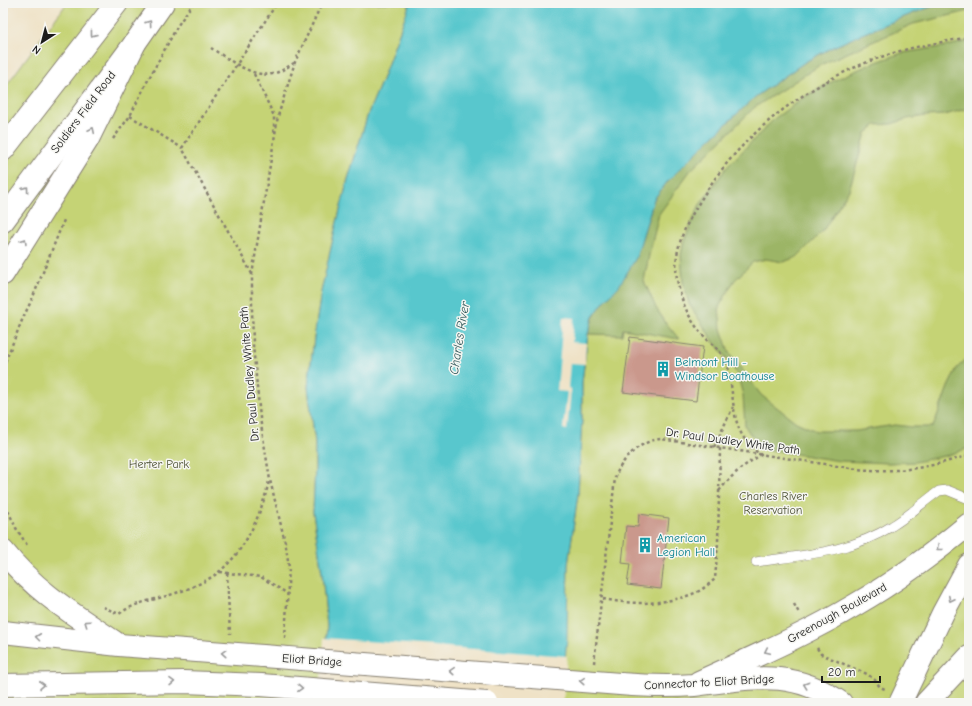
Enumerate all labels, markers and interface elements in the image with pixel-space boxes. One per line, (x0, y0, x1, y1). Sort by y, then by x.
one-way arrow (144, 20, 151, 27)
north arrow (22, 22, 62, 62)
one-way arrow (91, 29, 98, 36)
text: N (30, 42, 43, 57)
street label: Soldiers Field Road (48, 68, 118, 156)
one-way arrow (87, 127, 95, 134)
one-way arrow (21, 187, 28, 194)
one-way arrow (19, 238, 26, 245)
water label: Charles River (446, 300, 472, 376)
street label: Dr. Paul Dudley White Path (236, 306, 262, 442)
place label: Belmont Hill - Windsor Boathouse (675, 355, 775, 383)
building icon: Belmont Hill - Windsor Boathouse (654, 360, 672, 378)
street label: Dr. Paul Dudley White Path (665, 425, 801, 457)
park label: Herter Park (129, 457, 189, 471)
park label: Charles River Reservation (739, 489, 807, 517)
place label: American Legion Hall (657, 531, 715, 559)
building icon: American Legion Hall (636, 536, 654, 554)
one-way arrow (936, 544, 943, 551)
street label: Greenough Boulevard (785, 580, 889, 646)
one-way arrow (948, 595, 955, 603)
one-way arrow (84, 621, 91, 628)
one-way arrow (35, 632, 41, 641)
one-way arrow (764, 646, 772, 654)
one-way arrow (221, 649, 227, 658)
street label: Eliot Bridge (282, 651, 342, 669)
scale bar (822, 658, 880, 684)
text: 20 m (828, 665, 856, 679)
one-way arrow (449, 666, 455, 675)
street label: Connector to Eliot Bridge (644, 672, 774, 692)
one-way arrow (579, 677, 585, 686)
one-way arrow (169, 678, 175, 686)
one-way arrow (39, 680, 45, 689)
one-way arrow (803, 681, 810, 689)
one-way arrow (297, 684, 303, 693)

